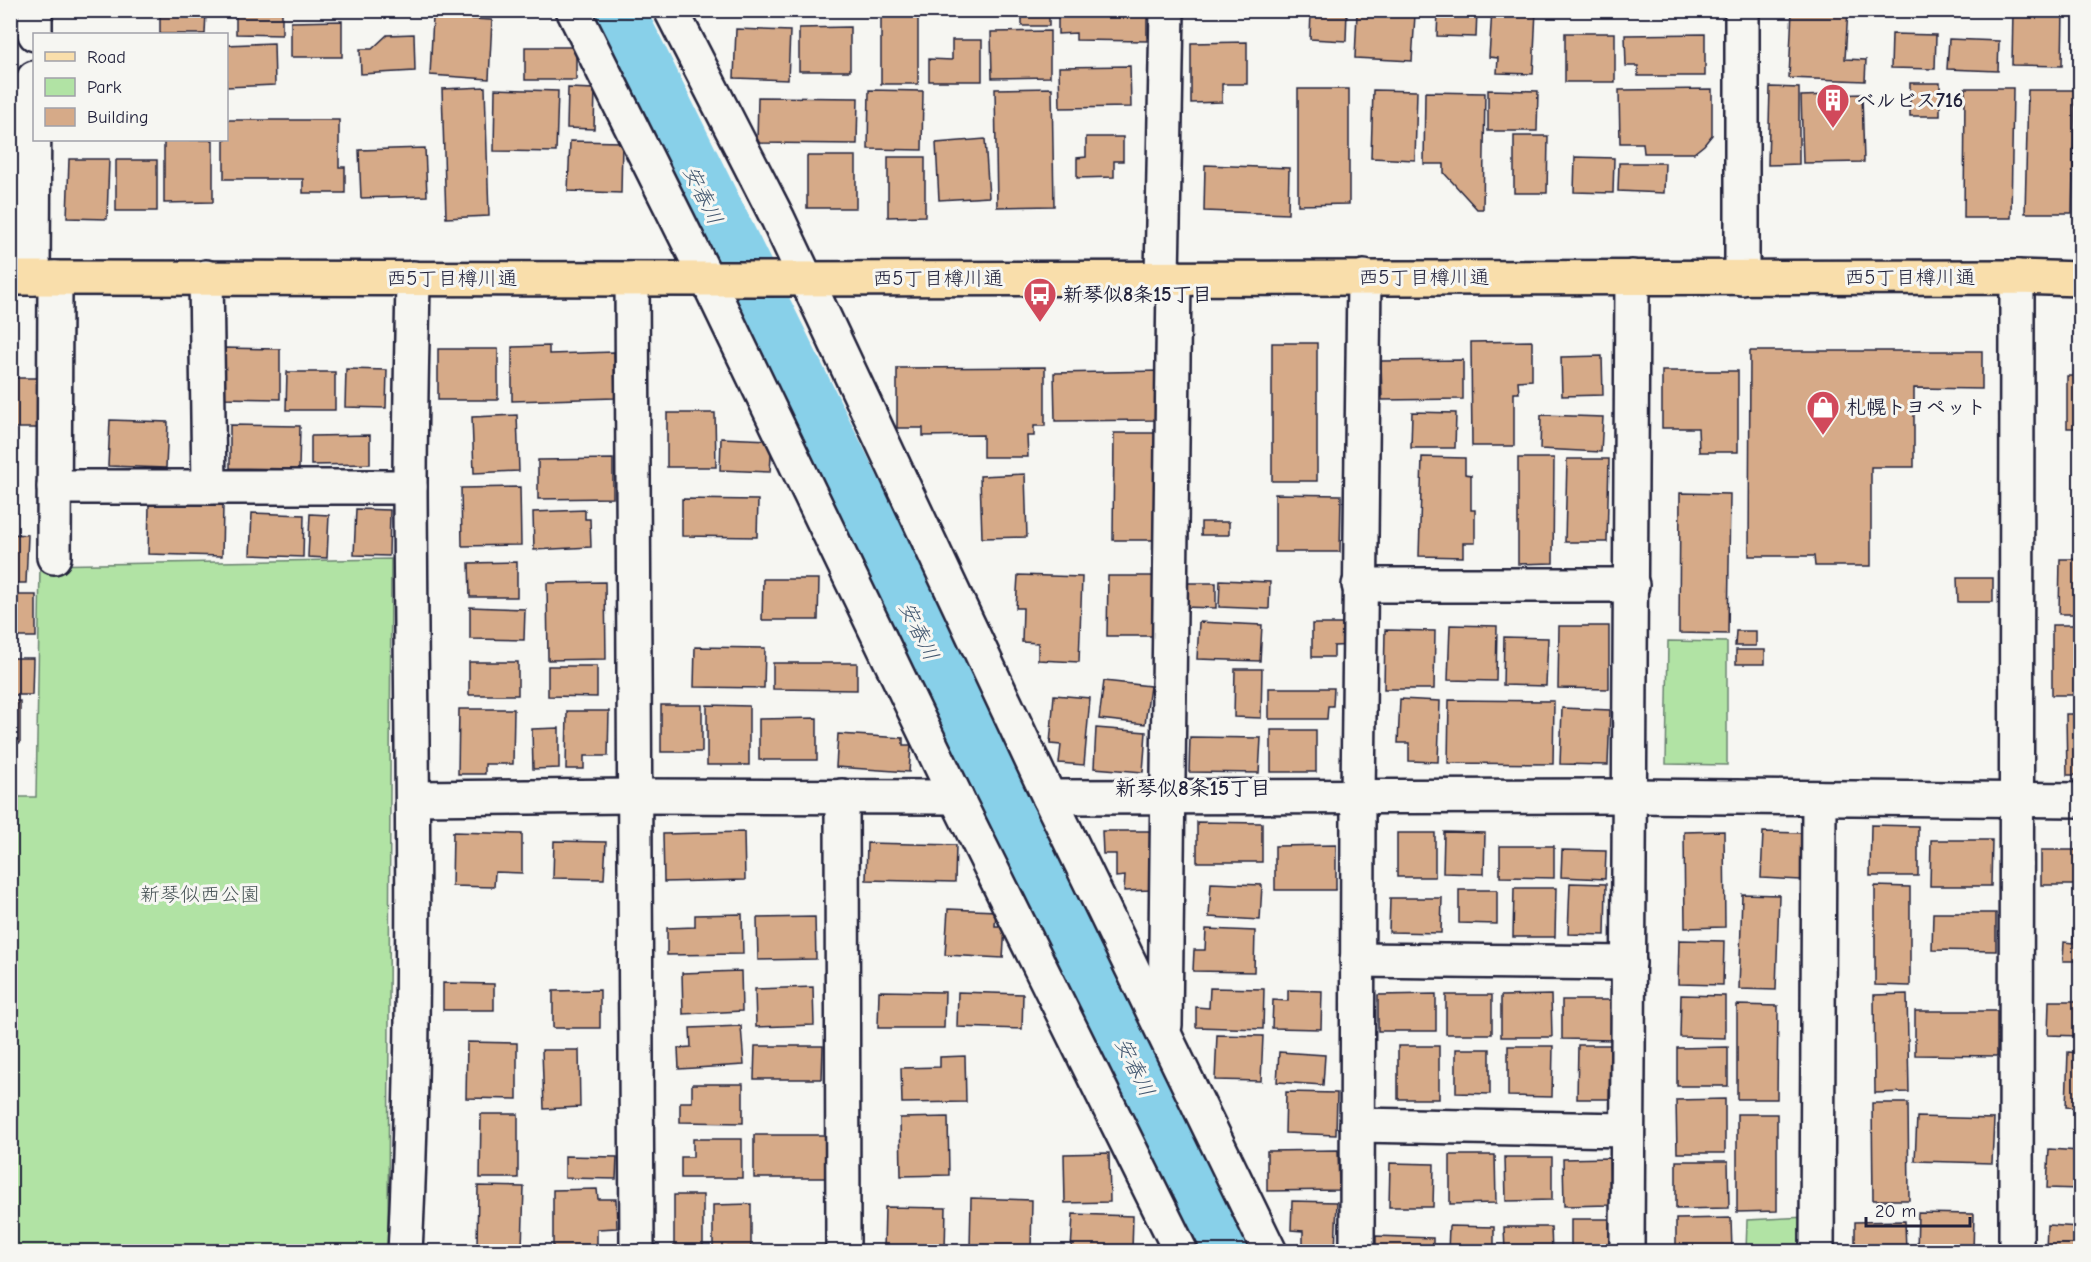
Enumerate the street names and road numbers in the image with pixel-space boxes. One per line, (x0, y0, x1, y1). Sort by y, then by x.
street label: 西5丁目樽川通 (1359, 266, 1489, 289)
street label: 西5丁目樽川通 (1845, 266, 1975, 289)
street label: 西5丁目樽川通 (387, 267, 517, 290)
street label: 西5丁目樽川通 (873, 267, 1003, 290)

